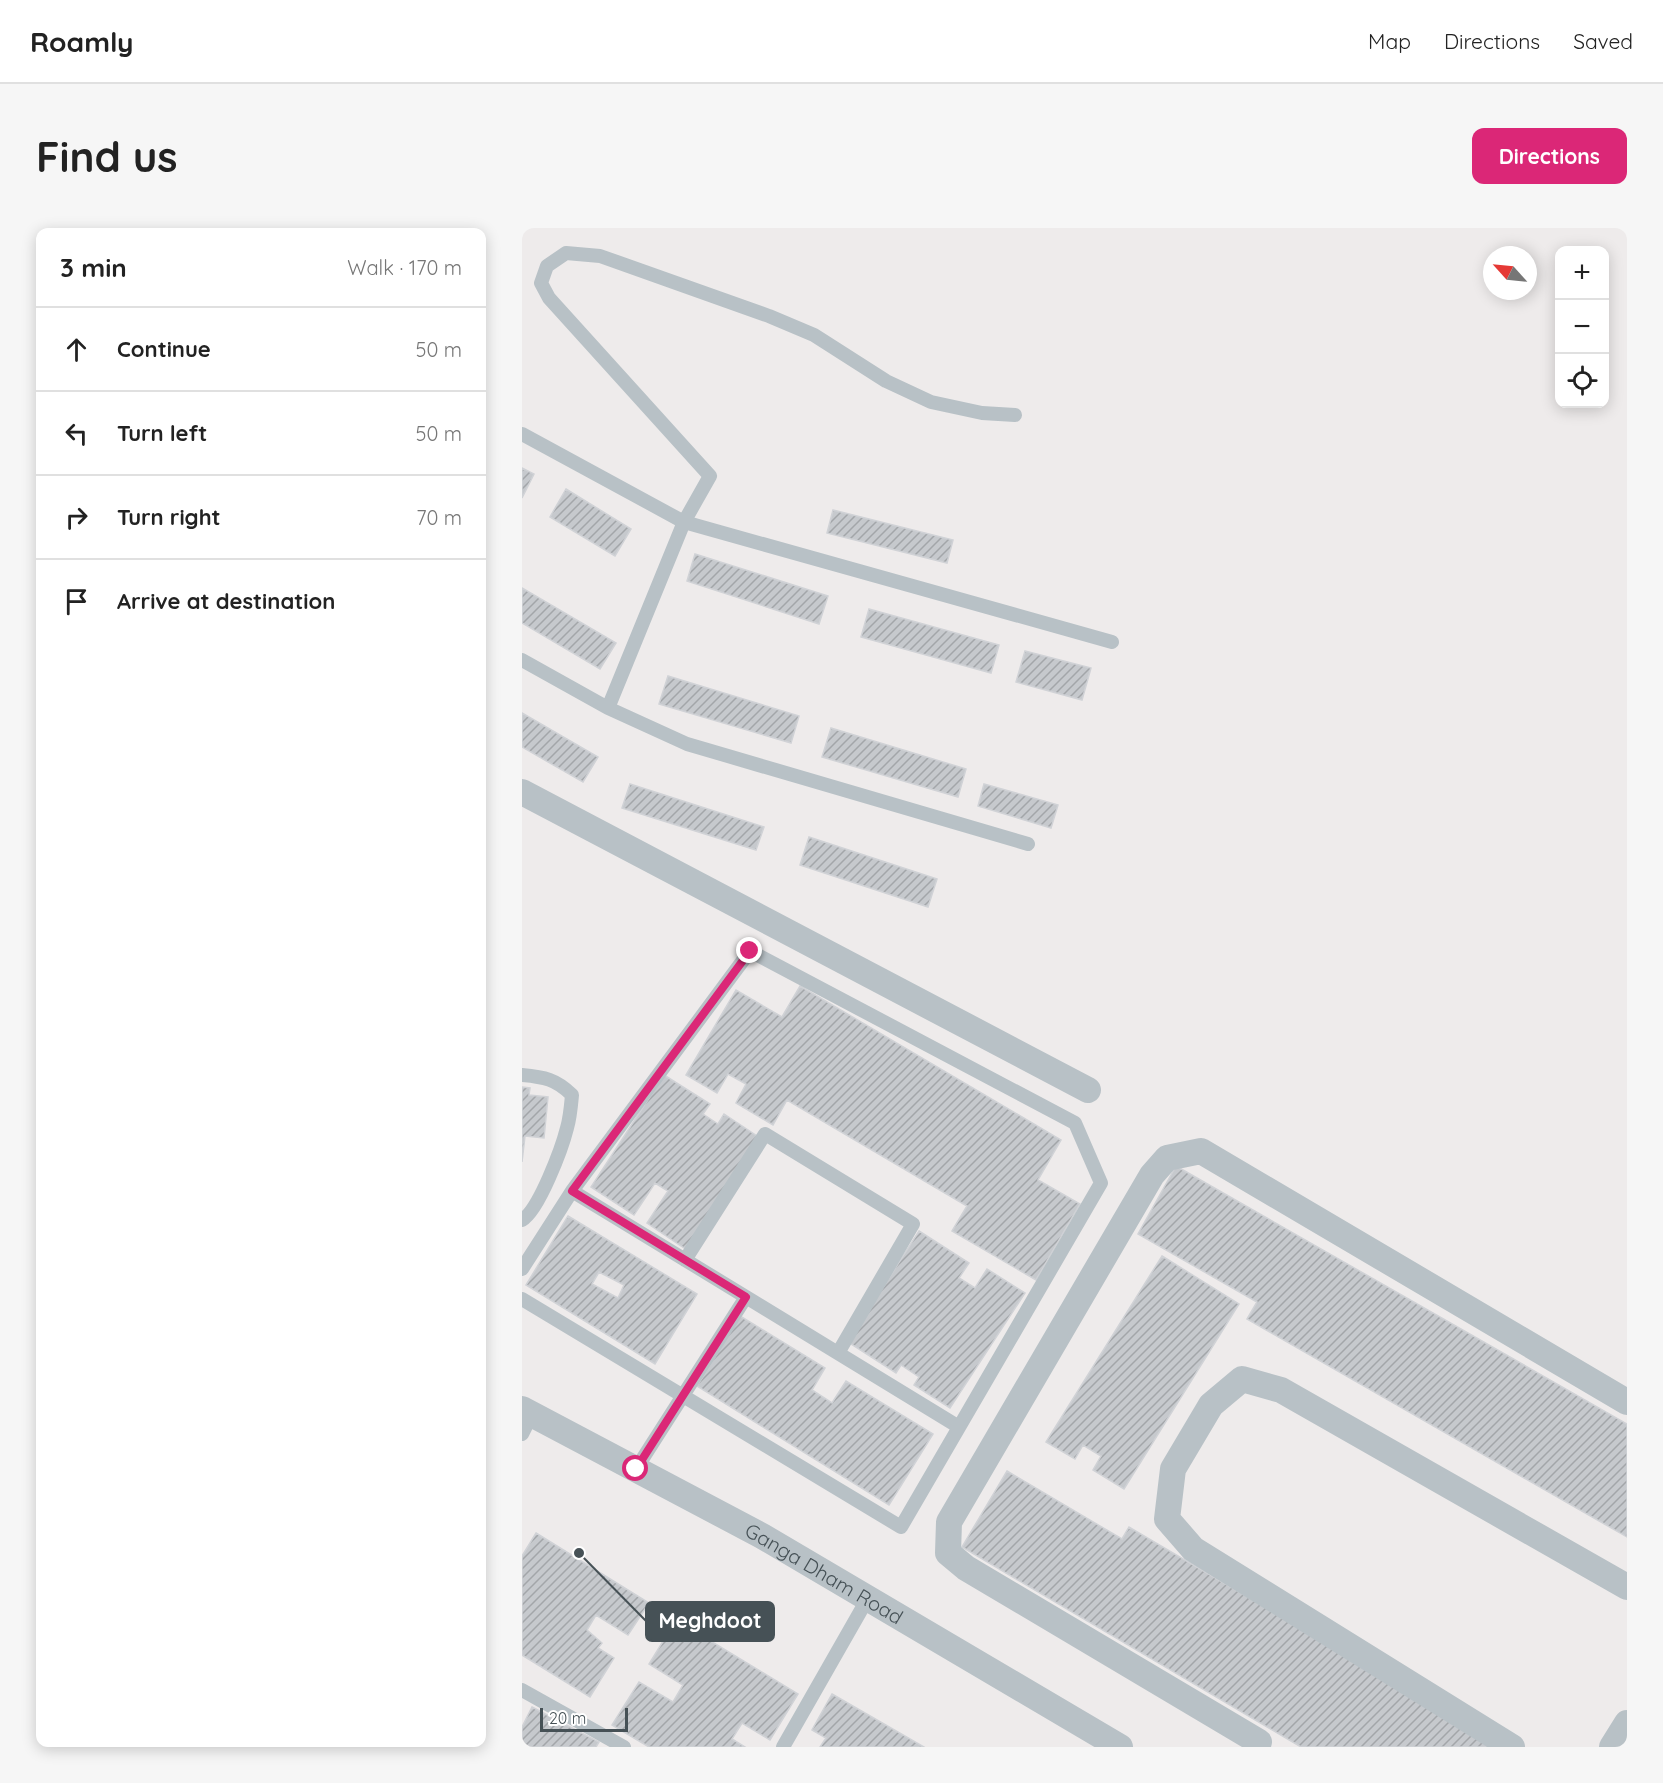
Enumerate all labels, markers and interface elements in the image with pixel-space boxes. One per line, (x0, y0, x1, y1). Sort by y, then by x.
text: Roamly (30, 24, 134, 59)
text: Map (1368, 28, 1411, 54)
text: Directions (1444, 28, 1540, 54)
text: Saved (1573, 28, 1633, 54)
button: Directions (1472, 128, 1627, 184)
text: Find us (36, 130, 178, 183)
north arrow (1483, 246, 1537, 300)
map controls (1555, 246, 1609, 408)
button: + (1555, 246, 1609, 300)
text: 3 min (60, 251, 127, 284)
text: Walk · 170 m (347, 255, 462, 280)
button: − (1555, 300, 1609, 354)
icon: ahead (60, 333, 93, 366)
text: Continue (117, 335, 211, 363)
text: 50 m (416, 337, 462, 362)
button: locate (1555, 354, 1609, 408)
icon: left (60, 417, 93, 450)
text: Turn left (117, 419, 207, 447)
text: 50 m (416, 421, 462, 446)
icon: right (60, 501, 93, 534)
text: Turn right (117, 503, 221, 531)
text: 70 m (416, 505, 462, 530)
icon: arrive (60, 585, 93, 618)
text: Arrive at destination (117, 587, 335, 615)
route end (736, 937, 762, 963)
route start (622, 1455, 648, 1481)
street label: Ganga Dham Road (741, 1517, 908, 1629)
callout: Meghdoot (646, 1602, 774, 1641)
text: Meghdoot (658, 1607, 762, 1633)
scale bar (540, 1705, 628, 1732)
text: 20 m (549, 1708, 586, 1728)

